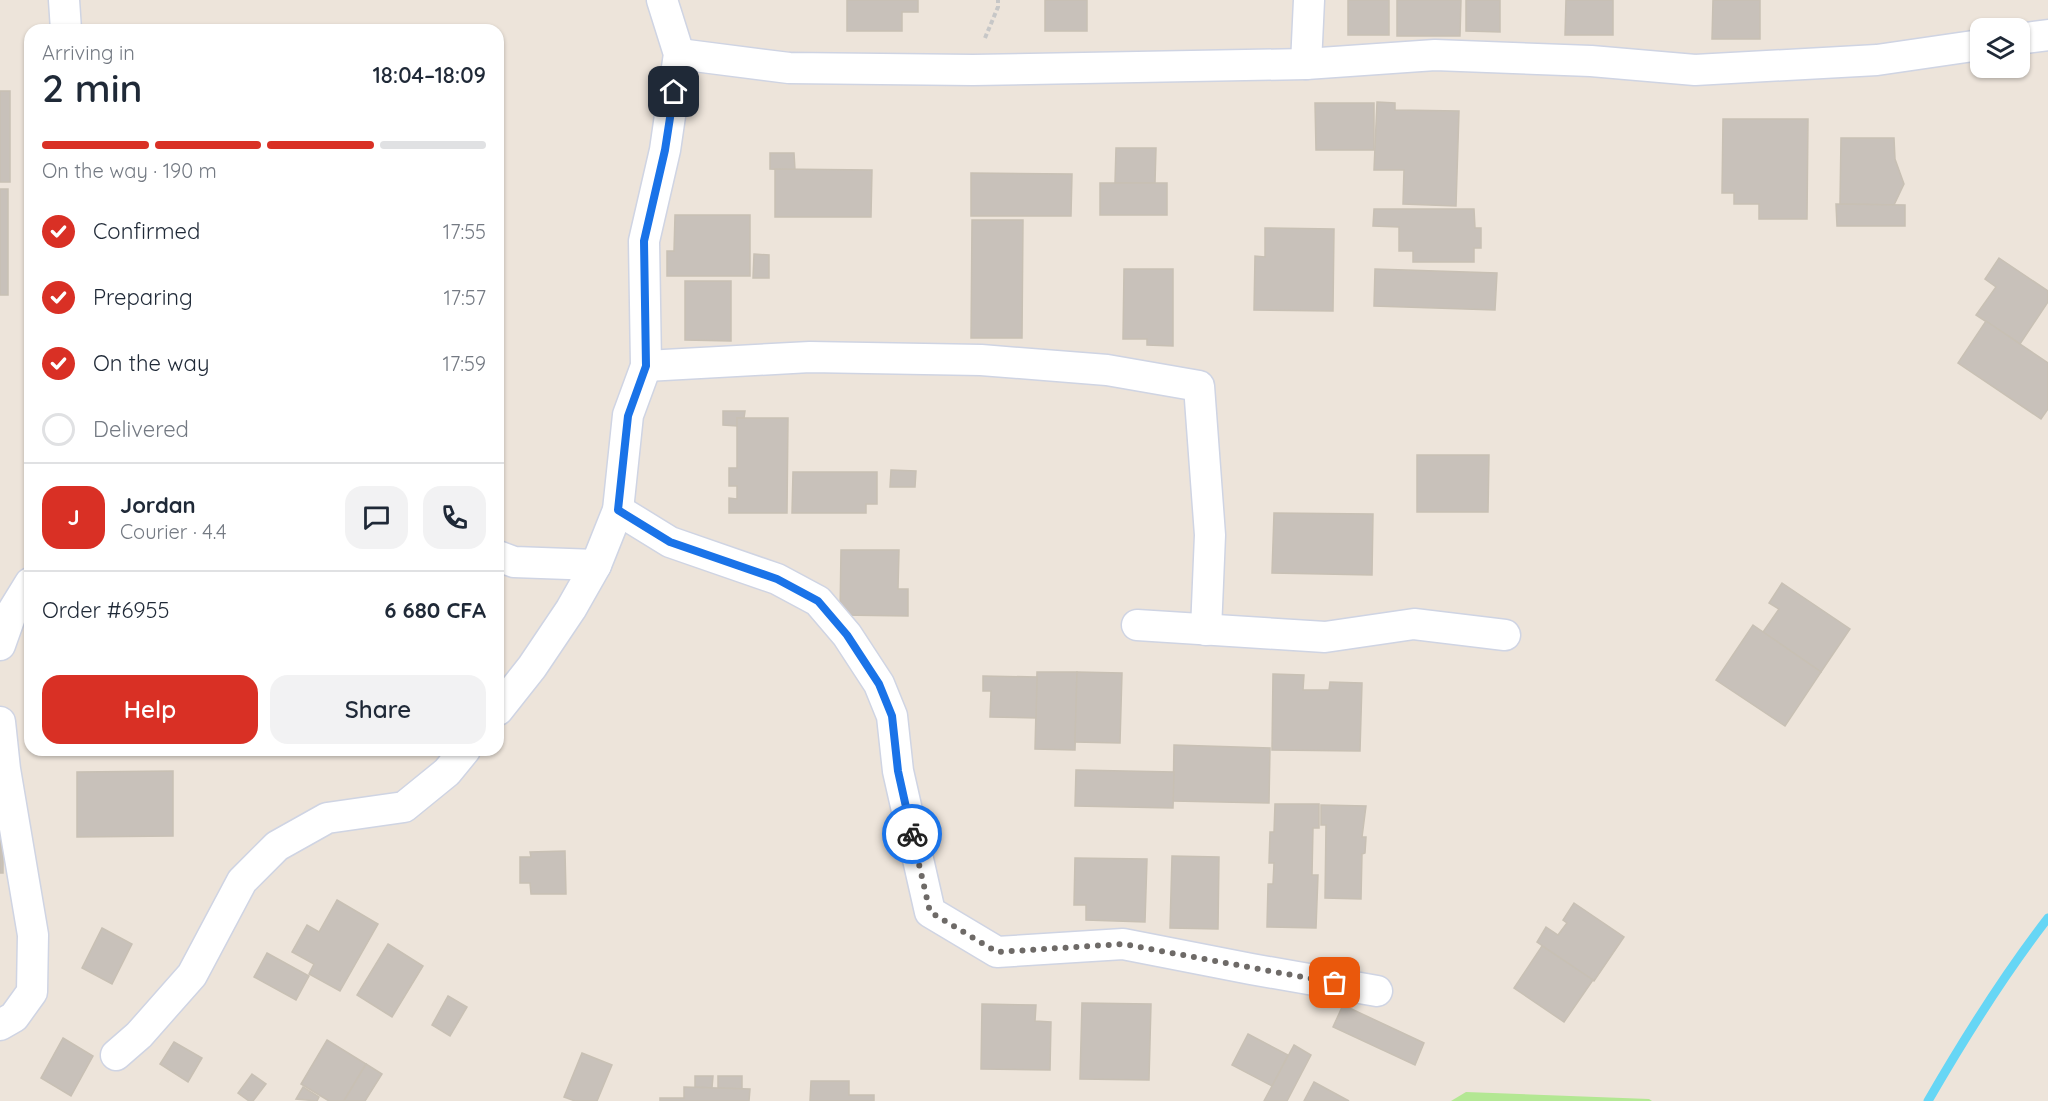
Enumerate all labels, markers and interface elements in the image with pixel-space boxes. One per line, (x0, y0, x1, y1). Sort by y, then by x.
map controls (1970, 18, 2030, 78)
button: layers (1970, 18, 2030, 78)
text: Arriving in (42, 40, 135, 65)
text: 18:04–18:09 (372, 61, 486, 89)
text: 2 min (42, 63, 143, 112)
pin (648, 66, 699, 117)
icon: home (657, 75, 690, 108)
text: On the way · 190 m (42, 158, 217, 183)
icon: check (42, 215, 75, 248)
text: Confirmed (93, 217, 200, 245)
text: 17:55 (443, 219, 486, 244)
icon: check (42, 281, 75, 314)
text: Preparing (93, 283, 193, 311)
text: 17:57 (443, 285, 486, 310)
icon: check (42, 347, 75, 380)
text: On the way (93, 349, 209, 377)
text: 17:59 (443, 351, 486, 376)
text: Delivered (93, 415, 189, 443)
button: chat (345, 486, 408, 549)
button: phone (423, 486, 486, 549)
text: Jordan (120, 491, 196, 519)
text: J (67, 503, 80, 531)
text: Courier · 4.4 (120, 519, 226, 544)
text: Order #6955 (42, 596, 170, 624)
text: 6 680 CFA (384, 596, 486, 624)
button: Help (42, 675, 258, 744)
button: Share (270, 675, 486, 744)
courier (882, 804, 942, 864)
icon: bike (896, 818, 929, 851)
pin (1309, 957, 1360, 1008)
icon: bag (1318, 966, 1351, 999)

